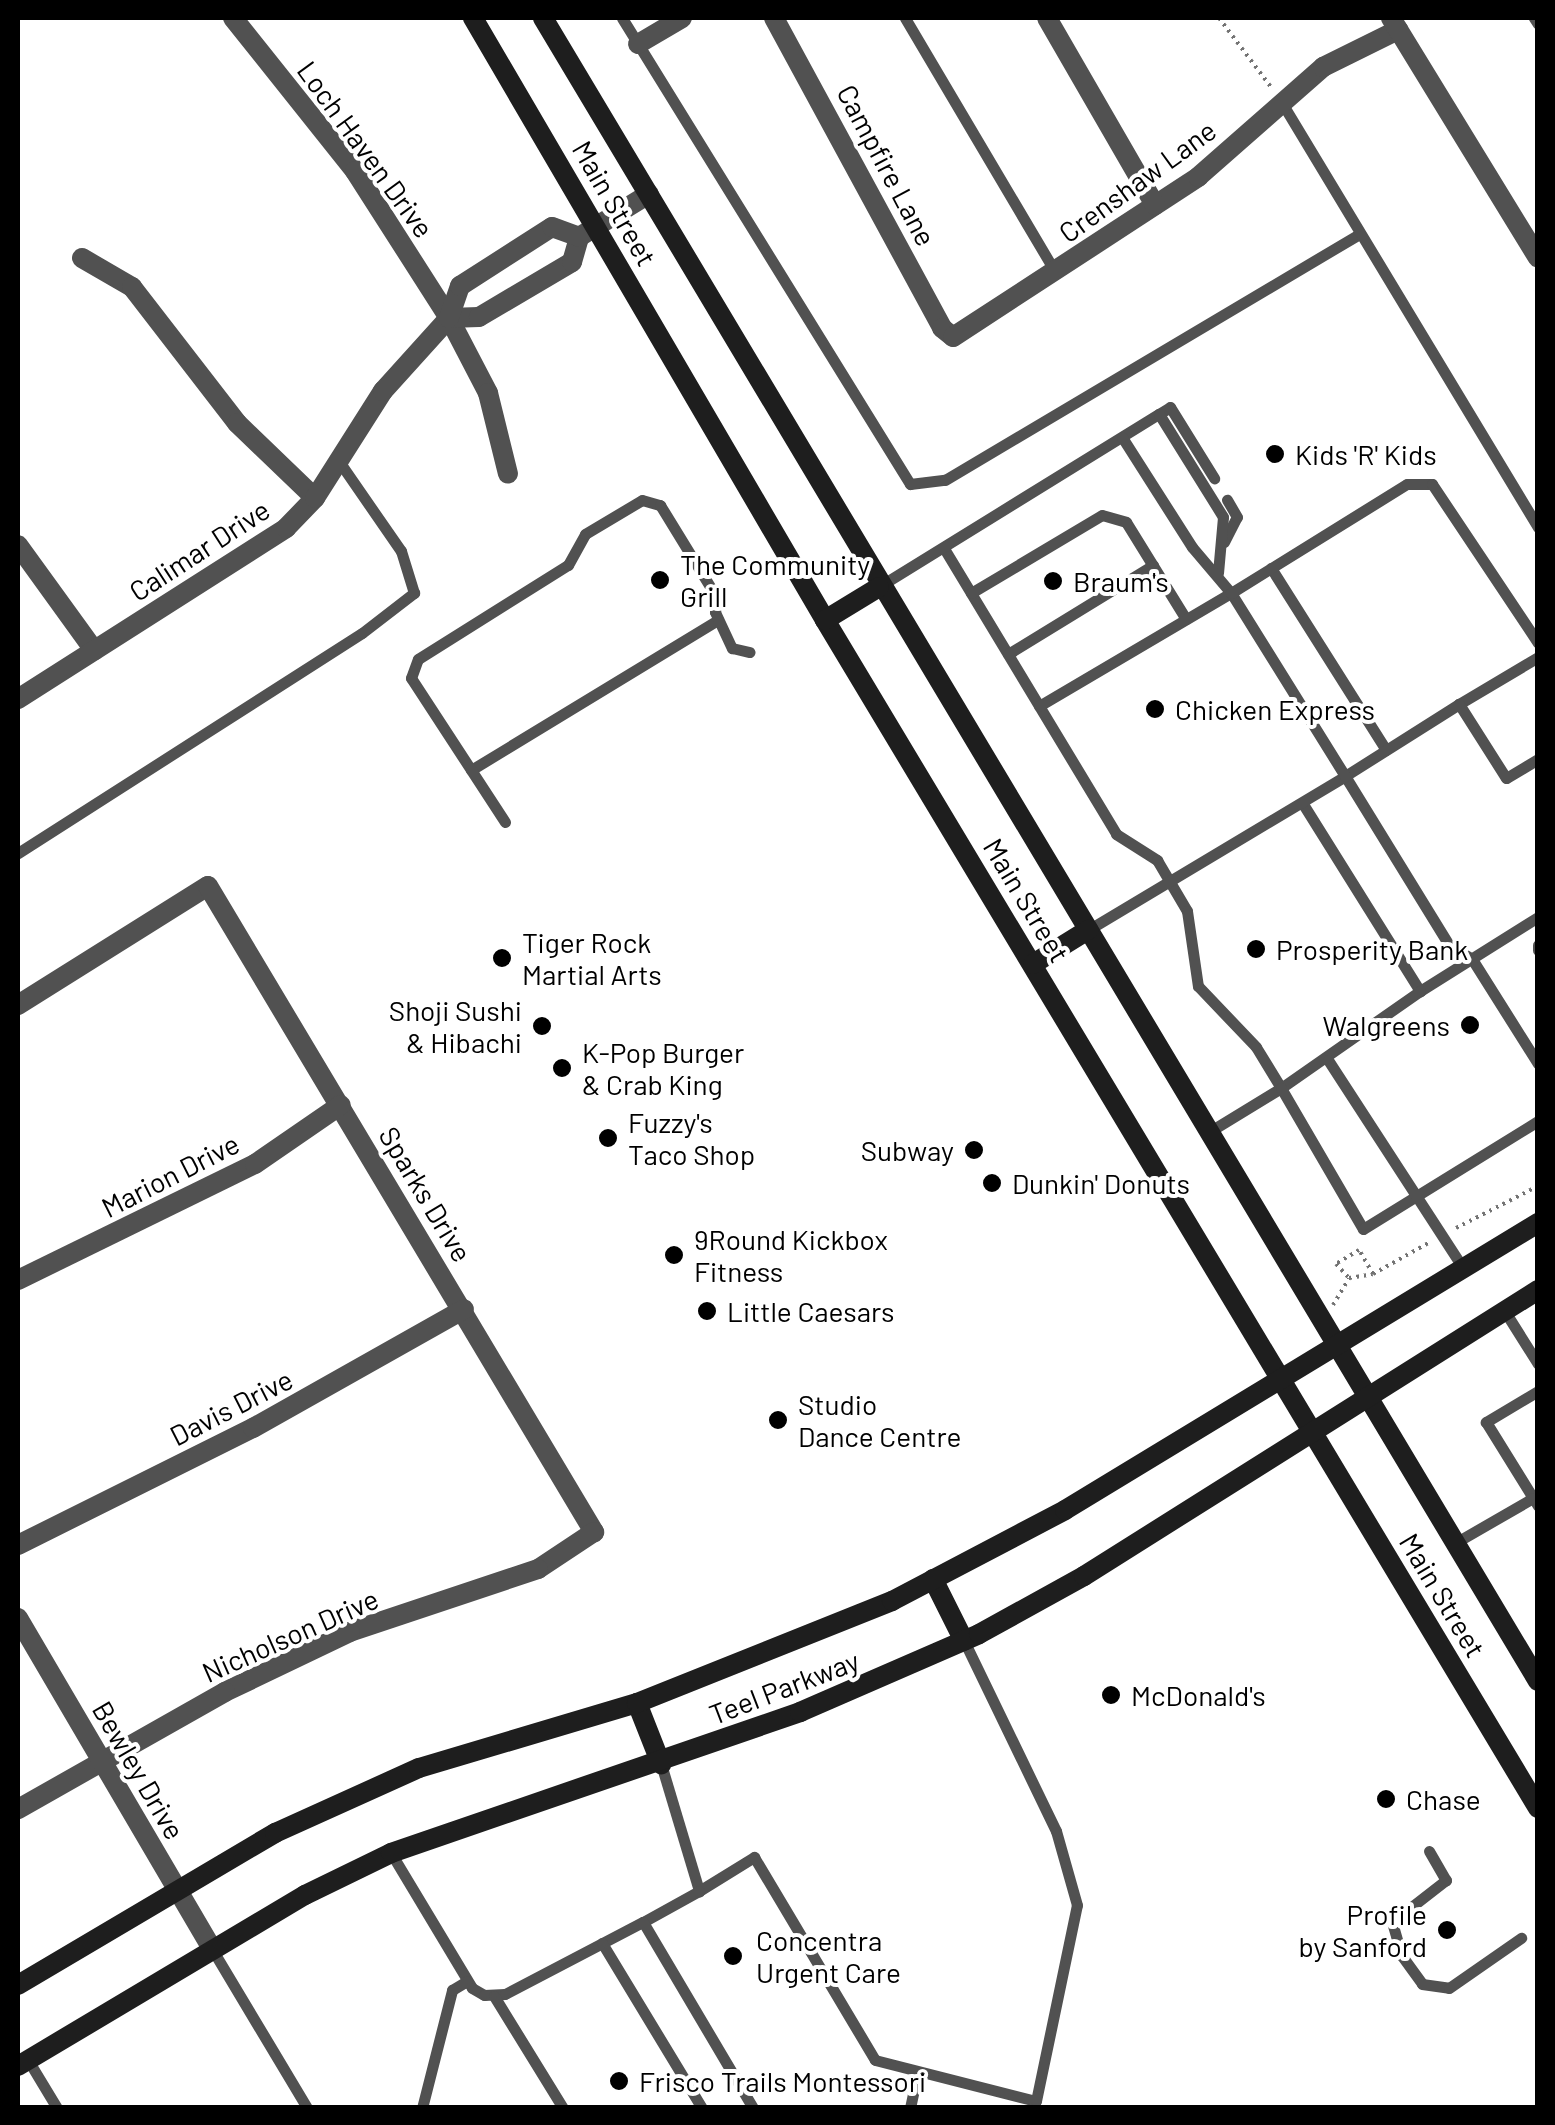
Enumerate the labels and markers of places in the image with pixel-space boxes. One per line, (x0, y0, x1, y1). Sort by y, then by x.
place label: Kids 'R' Kids (1295, 437, 1437, 471)
marker: Kids 'R' Kids (1264, 443, 1286, 465)
place label: The Community Grill (680, 547, 870, 613)
place label: Braum's (1073, 564, 1169, 598)
marker: The Community Grill (649, 569, 671, 591)
marker: Braum's (1042, 570, 1064, 592)
place label: Chicken Express (1175, 692, 1375, 726)
marker: Chicken Express (1144, 698, 1166, 720)
place label: Tiger Rock Martial Arts (522, 925, 662, 991)
place label: Prosperity Bank (1276, 932, 1468, 966)
marker: Prosperity Bank (1245, 938, 1267, 960)
marker: Tiger Rock Martial Arts (491, 947, 513, 969)
place label: Shoji Sushi & Hibachi (389, 993, 522, 1059)
place label: Walgreens (1323, 1008, 1450, 1042)
marker: Walgreens (1459, 1014, 1481, 1036)
marker: Shoji Sushi & Hibachi (531, 1015, 553, 1037)
place label: K-Pop Burger & Crab King (582, 1035, 744, 1101)
marker: K-Pop Burger & Crab King (551, 1057, 573, 1079)
place label: Fuzzy's Taco Shop (628, 1105, 755, 1171)
marker: Fuzzy's Taco Shop (597, 1127, 619, 1149)
place label: Subway (861, 1133, 954, 1167)
marker: Subway (963, 1139, 985, 1161)
place label: Dunkin' Donuts (1012, 1166, 1190, 1200)
marker: Dunkin' Donuts (981, 1172, 1003, 1194)
place label: 9Round Kickbox Fitness (694, 1222, 888, 1288)
marker: 9Round Kickbox Fitness (663, 1244, 685, 1266)
place label: Little Caesars (727, 1294, 895, 1328)
marker: Little Caesars (696, 1300, 718, 1322)
place label: Studio Dance Centre (798, 1387, 961, 1453)
marker: Studio Dance Centre (767, 1409, 789, 1431)
place label: McDonald's (1131, 1678, 1266, 1712)
marker: McDonald's (1100, 1684, 1122, 1706)
place label: Chase (1406, 1782, 1481, 1816)
marker: Chase (1375, 1788, 1397, 1810)
place label: Profile by Sanford (1299, 1897, 1427, 1963)
marker: Profile by Sanford (1436, 1919, 1458, 1941)
place label: Concentra Urgent Care (756, 1923, 901, 1989)
marker: Concentra Urgent Care (720, 1943, 746, 1969)
place label: Frisco Trails Montessori (639, 2064, 926, 2098)
marker: Frisco Trails Montessori (608, 2070, 630, 2092)

